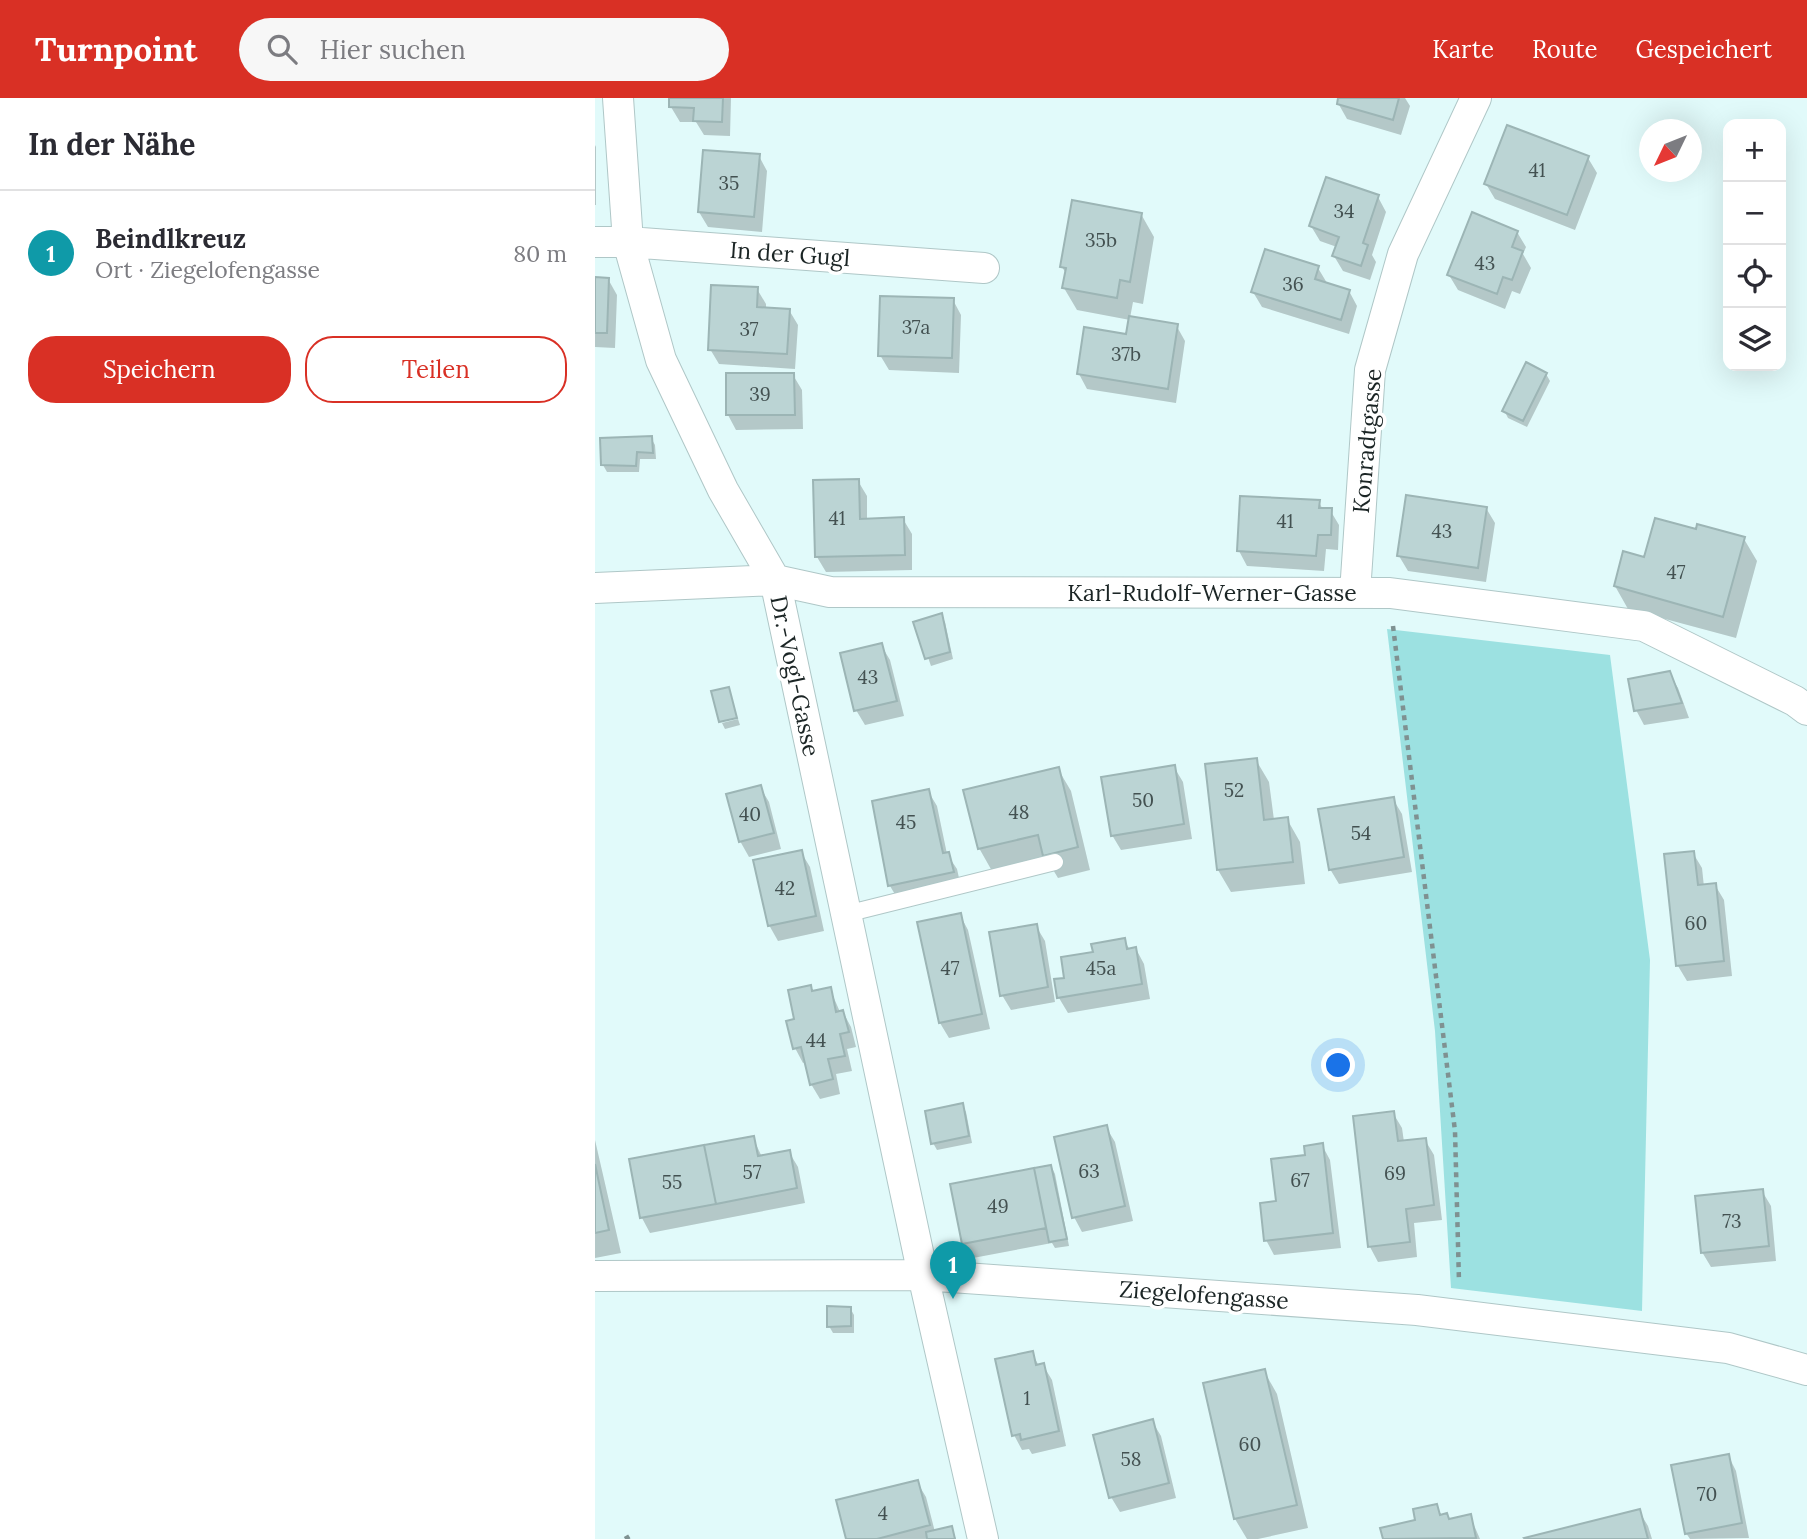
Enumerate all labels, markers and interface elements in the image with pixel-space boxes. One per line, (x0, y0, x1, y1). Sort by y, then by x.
search box (239, 18, 729, 81)
text: Turnpoint (35, 28, 197, 70)
icon: search (263, 30, 301, 68)
text: Hier suchen (319, 33, 466, 66)
text: Karte (1432, 34, 1494, 65)
text: Route (1532, 34, 1598, 65)
text: Gespeichert (1636, 34, 1772, 65)
north arrow (1639, 119, 1702, 182)
map controls (1723, 119, 1786, 371)
button: + (1723, 119, 1786, 182)
text: In der Nähe (28, 125, 196, 163)
house number: 41 (1528, 158, 1546, 182)
house number: 35 (719, 171, 739, 195)
button: − (1723, 182, 1786, 245)
house number: 34 (1334, 199, 1354, 223)
text: Beindlkreuz (95, 222, 246, 255)
house number: 35b (1085, 228, 1117, 252)
street label: In der Gugl (729, 235, 851, 272)
text: 1 (46, 239, 56, 268)
text: 80 m (513, 239, 567, 268)
button: locate (1723, 245, 1786, 308)
house number: 43 (1475, 251, 1495, 275)
text: Ort · Ziegelofengasse (95, 255, 320, 284)
house number: 36 (1282, 272, 1304, 296)
button: layers (1723, 308, 1786, 371)
house number: 37a (902, 315, 931, 339)
house number: 37 (740, 317, 759, 341)
button: Speichern (28, 336, 291, 403)
button: Teilen (305, 336, 567, 403)
house number: 37b (1111, 342, 1141, 366)
street label: Konradtgasse (1346, 367, 1387, 515)
house number: 39 (749, 382, 771, 406)
house number: 41 (828, 506, 846, 530)
house number: 41 (1276, 509, 1294, 533)
house number: 43 (1432, 519, 1452, 543)
house number: 47 (1666, 560, 1686, 584)
street label: Karl-Rudolf-Werner-Gasse (1067, 578, 1357, 607)
street label: Dr.-Vogl-Gasse (764, 593, 827, 759)
house number: 43 (858, 665, 878, 689)
house number: 52 (1224, 778, 1244, 802)
house number: 50 (1132, 788, 1154, 812)
house number: 48 (1009, 800, 1029, 824)
house number: 40 (739, 802, 761, 826)
house number: 45 (896, 810, 916, 834)
house number: 54 (1351, 821, 1371, 845)
house number: 42 (775, 876, 795, 900)
house number: 60 (1685, 911, 1707, 935)
house number: 47 (940, 956, 960, 980)
house number: 45a (1086, 956, 1116, 980)
house number: 44 (806, 1028, 826, 1052)
your location (1321, 1048, 1355, 1082)
house number: 63 (1078, 1159, 1100, 1183)
house number: 57 (742, 1160, 762, 1184)
house number: 69 (1384, 1161, 1406, 1185)
house number: 67 (1290, 1168, 1310, 1192)
house number: 55 (662, 1170, 682, 1194)
house number: 49 (987, 1194, 1009, 1218)
house number: 73 (1722, 1209, 1742, 1233)
pin: 1 (930, 1241, 976, 1299)
street label: Ziegelofengasse (1118, 1274, 1290, 1315)
house number: 1 (1024, 1386, 1031, 1410)
house number: 60 (1239, 1432, 1261, 1456)
house number: 58 (1120, 1447, 1142, 1471)
house number: 70 (1697, 1482, 1717, 1506)
house number: 4 (878, 1501, 888, 1525)

